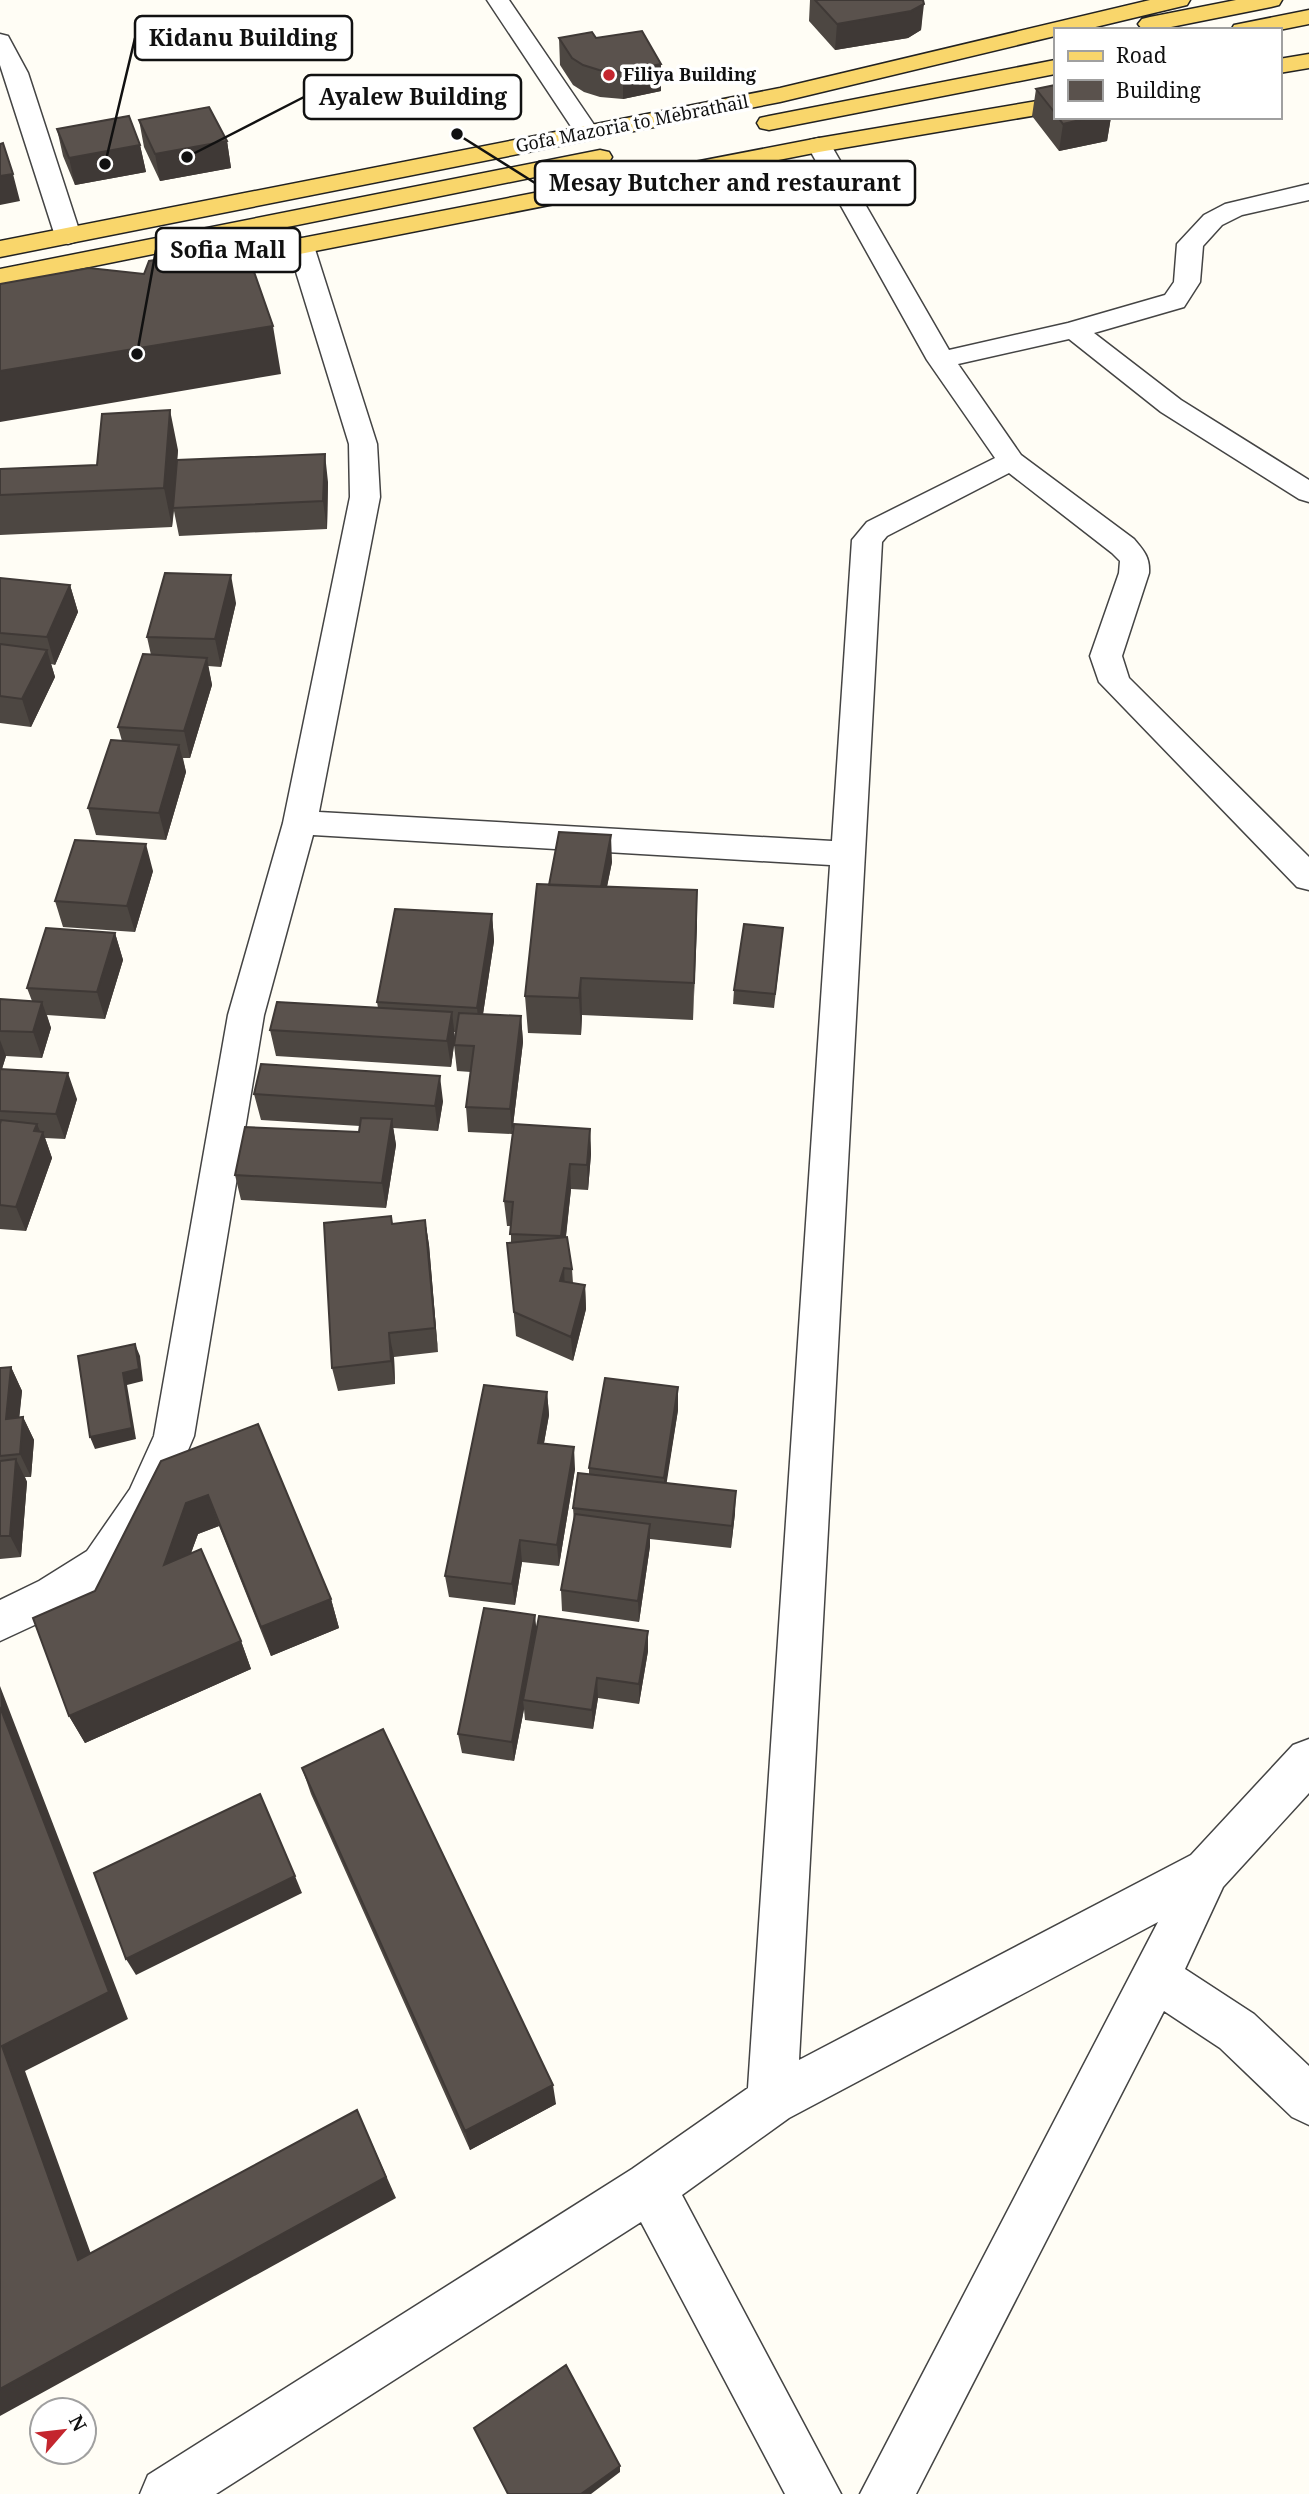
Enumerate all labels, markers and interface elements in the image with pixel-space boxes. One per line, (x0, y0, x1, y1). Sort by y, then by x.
callout: Kidanu Building (135, 16, 352, 60)
text: Kidanu Building (149, 21, 337, 53)
legend (1054, 28, 1281, 119)
text: Road (1116, 41, 1167, 69)
place label: Filiya Building (623, 62, 757, 86)
marker: Filiya Building (601, 67, 617, 83)
callout: Ayalew Building (304, 75, 521, 119)
text: Building (1116, 76, 1201, 104)
text: Ayalew Building (319, 80, 507, 112)
street label: Gofa Mazoria to Mebrathail (513, 89, 751, 157)
callout: Mesay Butcher and restaurant (535, 161, 915, 205)
text: Mesay Butcher and restaurant (549, 166, 901, 198)
callout: Sofia Mall (156, 228, 300, 272)
text: Sofia Mall (170, 233, 286, 265)
north arrow (28, 2396, 98, 2466)
text: N (63, 2410, 93, 2436)

